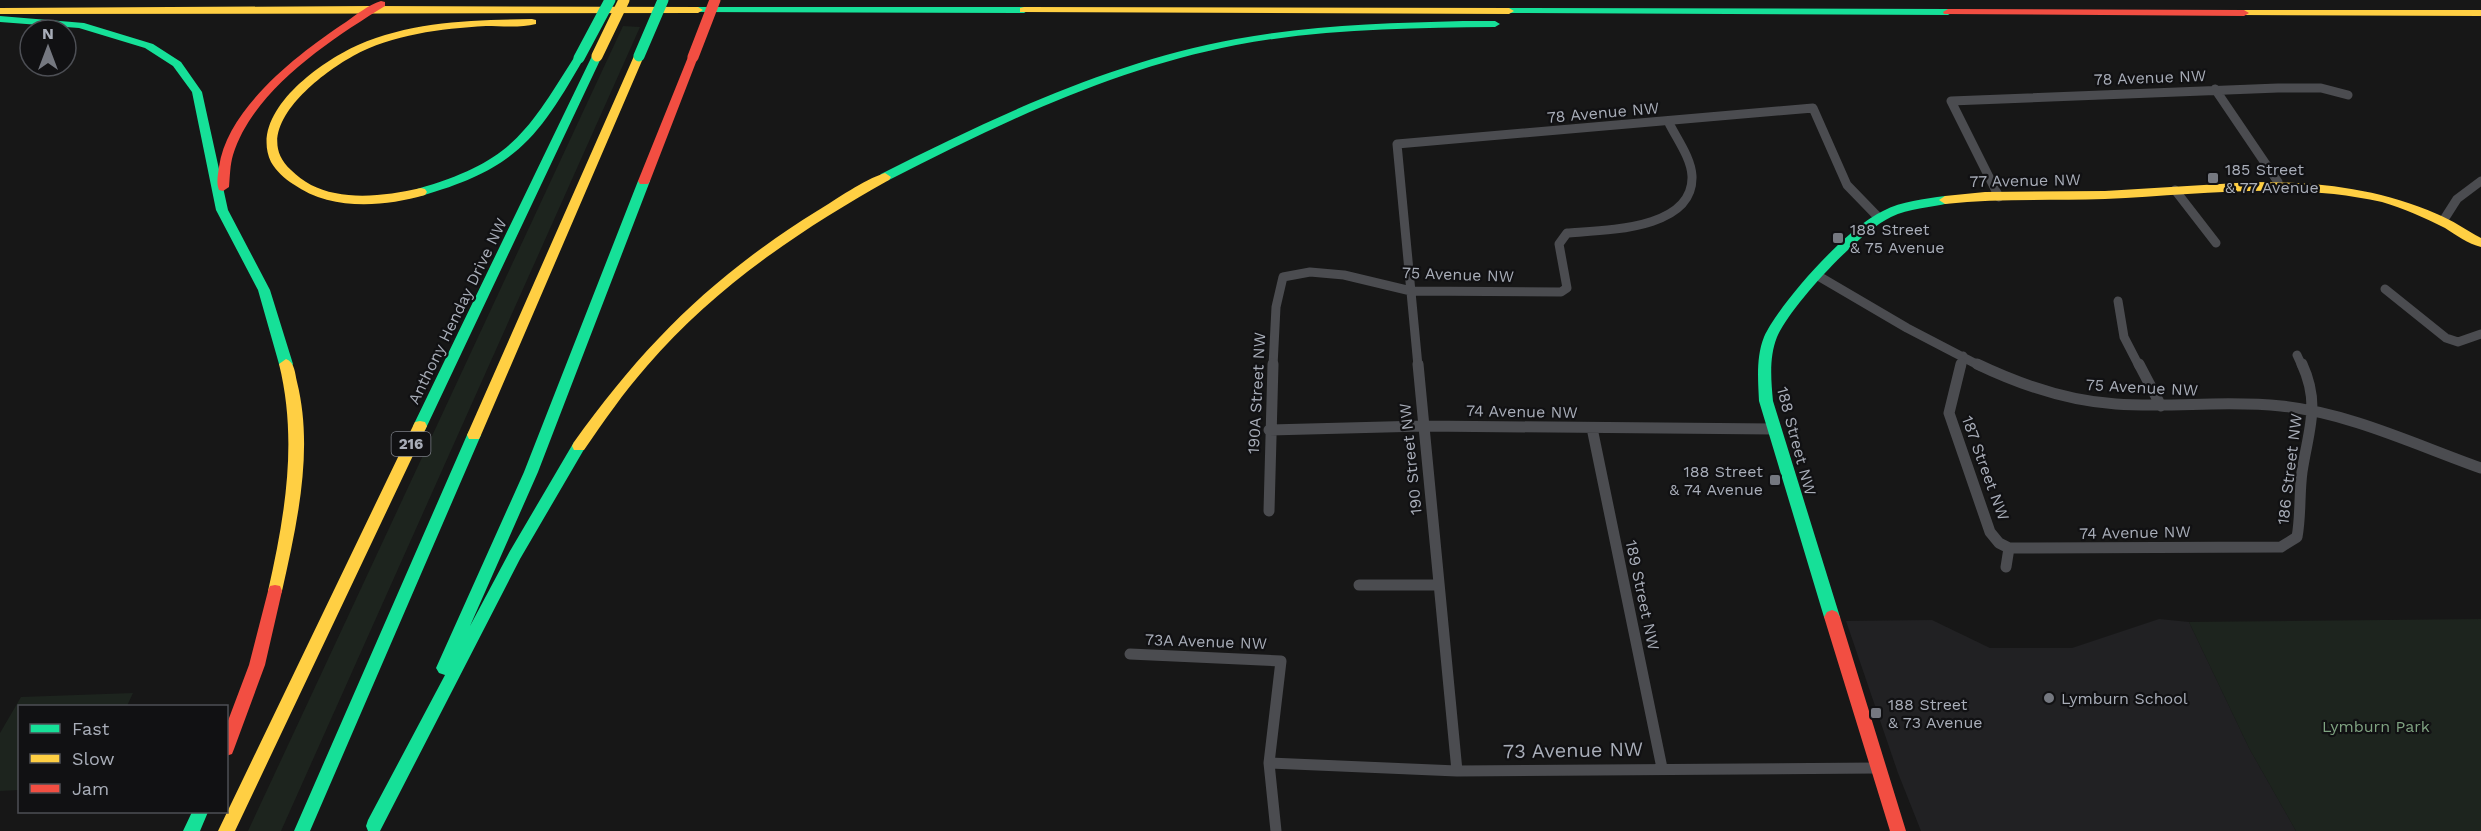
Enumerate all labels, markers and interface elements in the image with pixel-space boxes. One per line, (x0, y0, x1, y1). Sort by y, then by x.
north arrow (18, 18, 78, 78)
text: N (42, 24, 54, 43)
street label: 78 Avenue NW (2093, 66, 2207, 89)
street label: 78 Avenue NW (1546, 98, 1660, 127)
place label: 185 Street & 77 Avenue (2225, 160, 2319, 197)
street label: 77 Avenue NW (1969, 170, 2081, 191)
marker: 185 Street & 77 Avenue (2206, 171, 2220, 185)
street label: Anthony Henday Drive NW (404, 215, 511, 407)
place label: 188 Street & 75 Avenue (1850, 220, 1944, 257)
marker: 188 Street & 75 Avenue (1831, 231, 1845, 245)
street label: 75 Avenue NW (1402, 263, 1514, 286)
street label: 190A Street NW (1244, 332, 1269, 455)
street label: 75 Avenue NW (2085, 375, 2199, 400)
street label: 188 Street NW (1773, 385, 1820, 498)
street label: 74 Avenue NW (1466, 401, 1578, 422)
street label: 190 Street NW (1395, 402, 1426, 516)
street label: 186 Street NW (2273, 412, 2306, 526)
street label: 187 Street NW (1958, 413, 2013, 523)
road number: 216 (392, 432, 430, 456)
place label: 188 Street & 74 Avenue (1669, 462, 1763, 499)
marker: 188 Street & 74 Avenue (1768, 473, 1782, 487)
street label: 74 Avenue NW (2079, 522, 2191, 543)
street label: 189 Street NW (1622, 538, 1663, 652)
street label: 73A Avenue NW (1145, 630, 1267, 653)
place label: Lymburn School (2061, 689, 2188, 708)
marker: Lymburn School (2042, 691, 2056, 705)
place label: 188 Street & 73 Avenue (1888, 695, 1983, 732)
legend (18, 705, 228, 813)
marker: 188 Street & 73 Avenue (1869, 706, 1883, 720)
park label: Lymburn Park (2322, 717, 2430, 736)
text: Fast (72, 718, 110, 739)
street label: 73 Avenue NW (1503, 737, 1643, 763)
text: Slow (72, 748, 115, 769)
text: Jam (72, 778, 109, 799)

